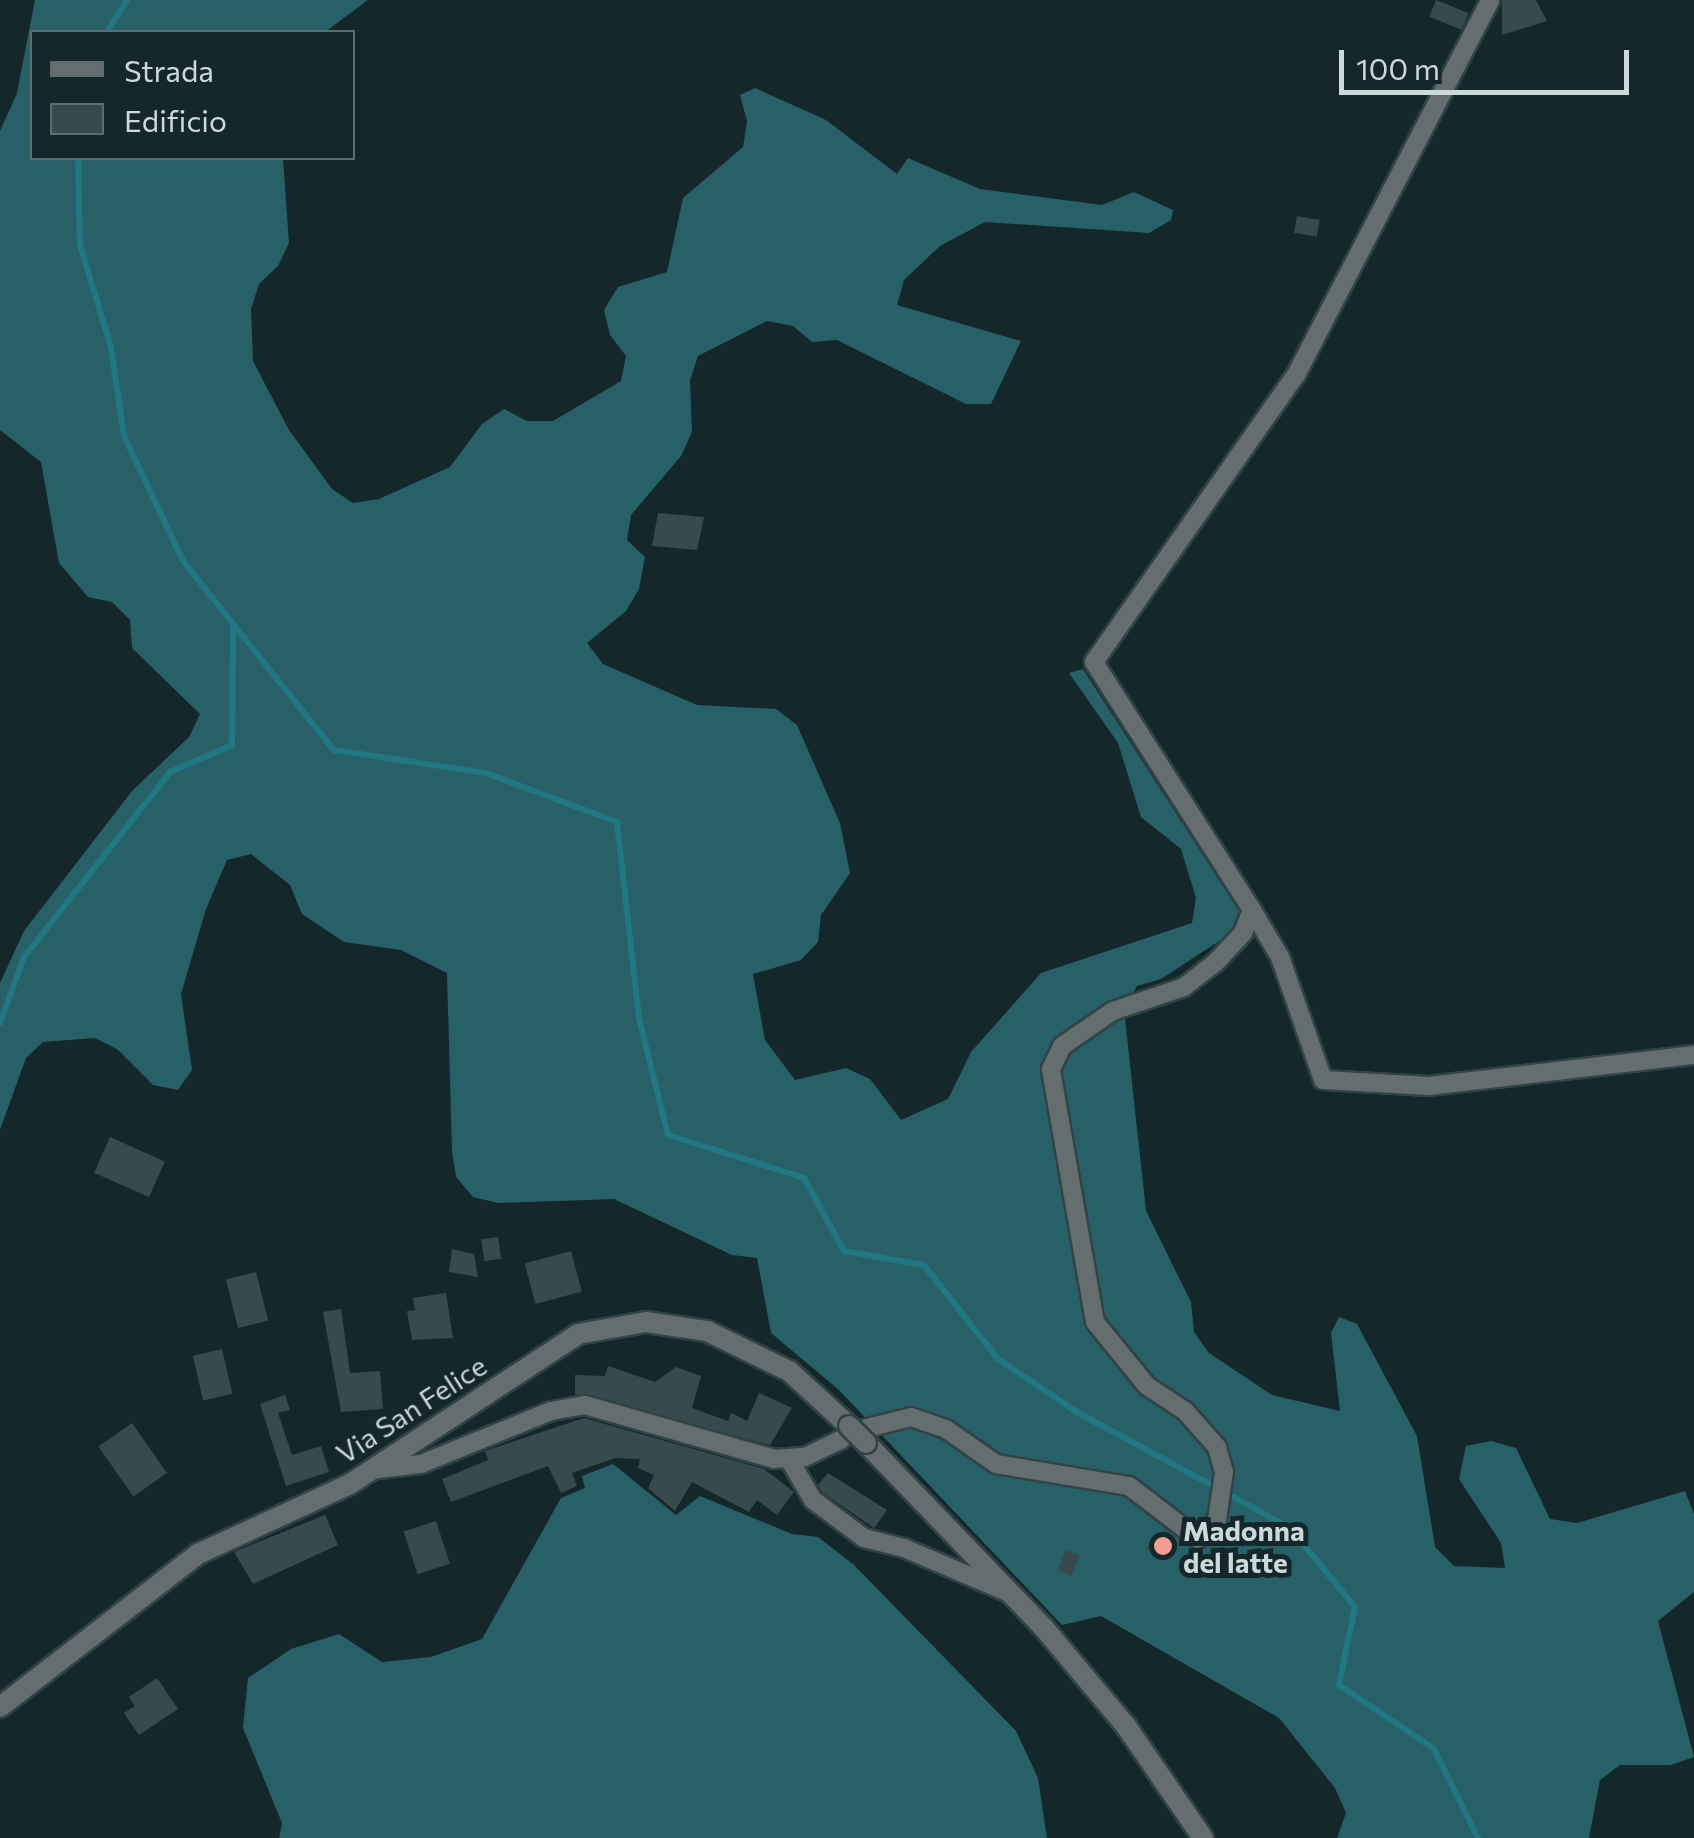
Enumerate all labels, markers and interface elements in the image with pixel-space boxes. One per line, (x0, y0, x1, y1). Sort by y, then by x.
legend (30, 30, 355, 160)
scale bar (1344, 30, 1634, 92)
text: 100 m (1356, 49, 1440, 86)
text: Strada (124, 51, 214, 88)
text: Edificio (124, 101, 227, 138)
street label: Via San Felice (330, 1348, 492, 1470)
place label: Madonna del latte (1183, 1513, 1305, 1579)
marker: Madonna del latte (1152, 1535, 1174, 1557)

